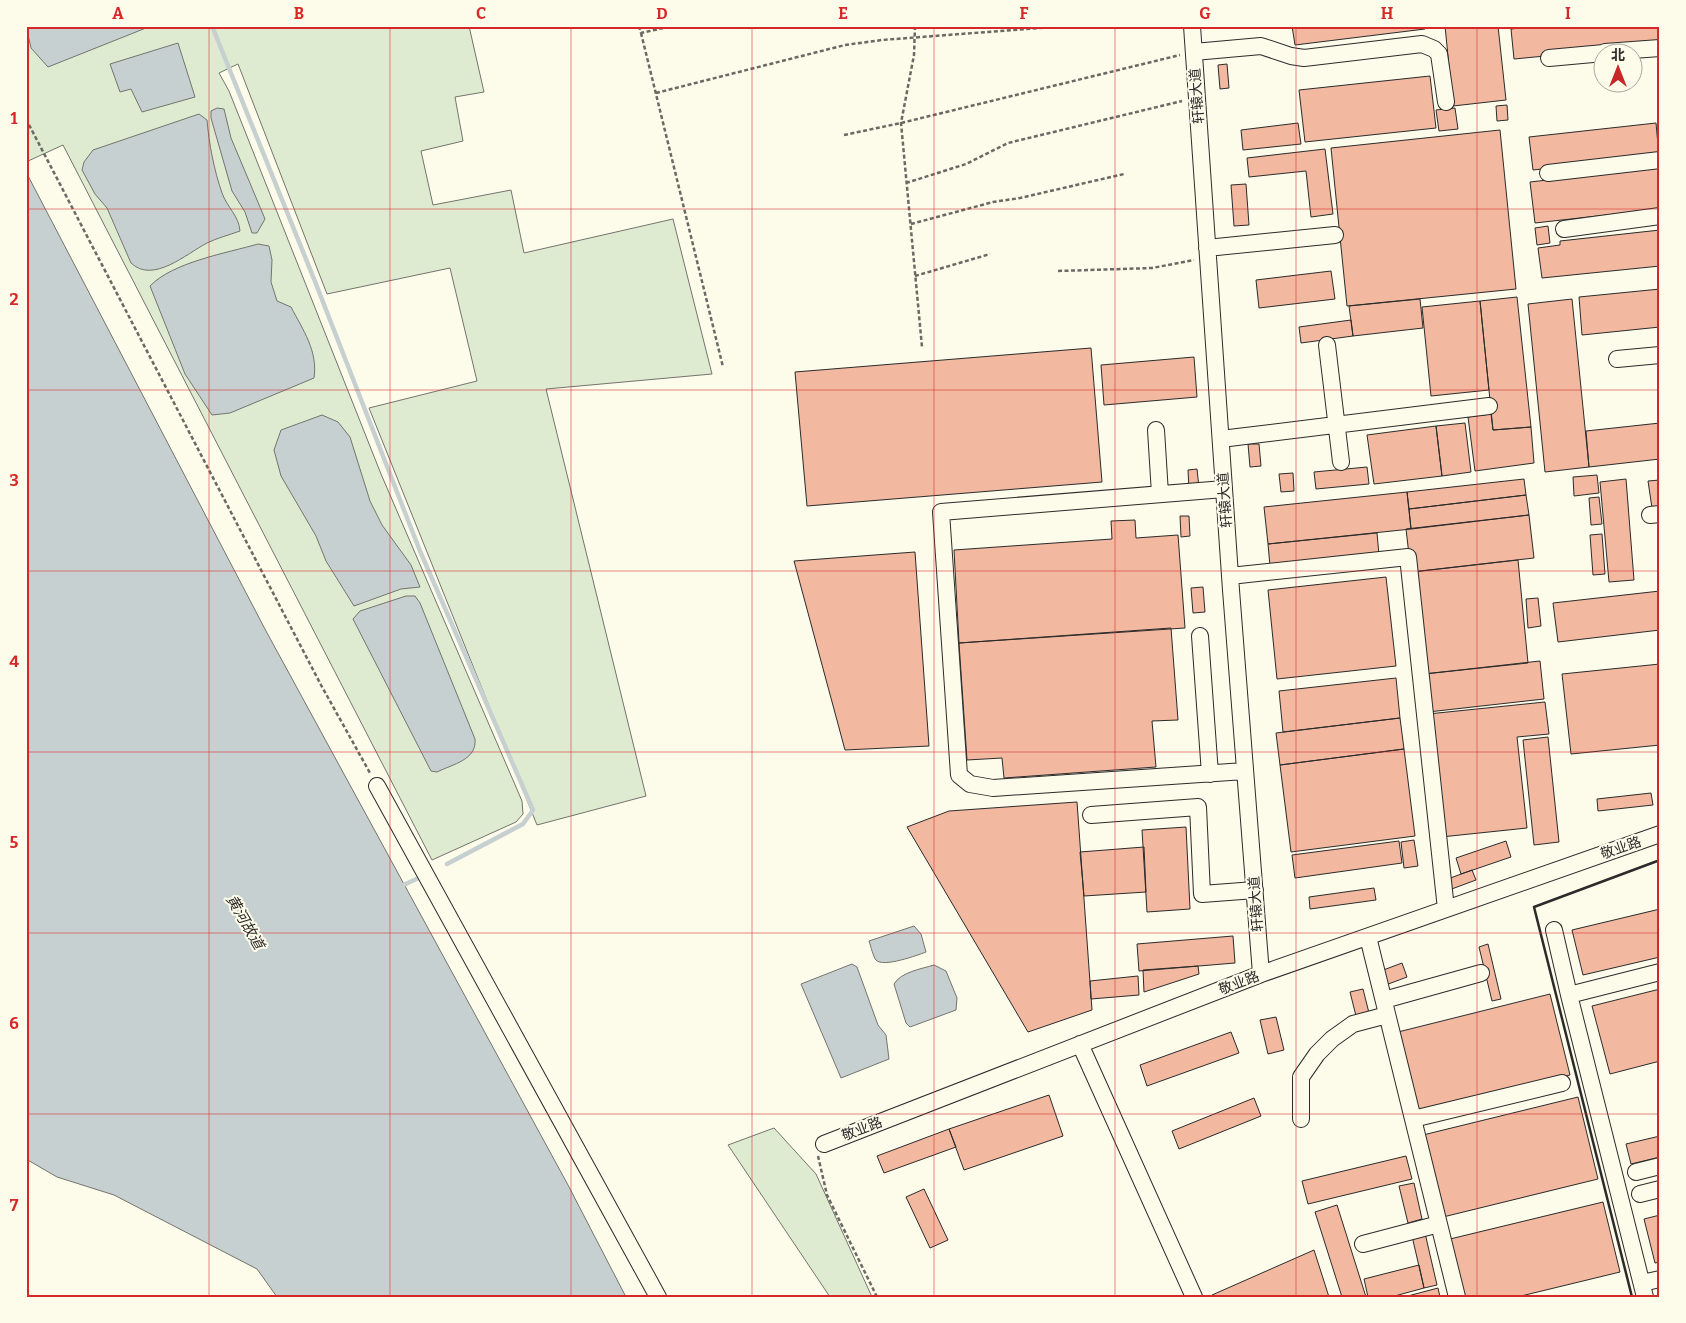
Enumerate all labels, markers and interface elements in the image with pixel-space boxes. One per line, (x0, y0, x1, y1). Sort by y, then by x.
text: A (112, 4, 124, 23)
text: B (294, 4, 304, 23)
text: C (476, 4, 486, 23)
text: D (656, 4, 668, 23)
text: E (838, 4, 848, 23)
text: F (1020, 4, 1029, 23)
text: G (1199, 4, 1211, 23)
text: H (1381, 4, 1394, 23)
text: I (1565, 4, 1571, 23)
north arrow (1594, 42, 1644, 92)
text: 北 (1611, 47, 1625, 64)
street label: 轩辕大道 (1187, 67, 1207, 125)
text: 1 (11, 109, 18, 128)
text: 2 (9, 290, 19, 309)
text: 3 (9, 471, 19, 490)
street label: 轩辕大道 (1215, 471, 1235, 529)
text: 4 (9, 652, 19, 671)
text: 5 (10, 833, 19, 852)
street label: 敬业路 (1598, 833, 1644, 863)
street label: 轩辕大道 (1246, 875, 1266, 933)
water label: 黄河故道 (222, 892, 269, 954)
street label: 敬业路 (1216, 968, 1262, 998)
text: 6 (9, 1014, 19, 1033)
street label: 敬业路 (839, 1114, 885, 1144)
text: 7 (10, 1196, 19, 1215)

